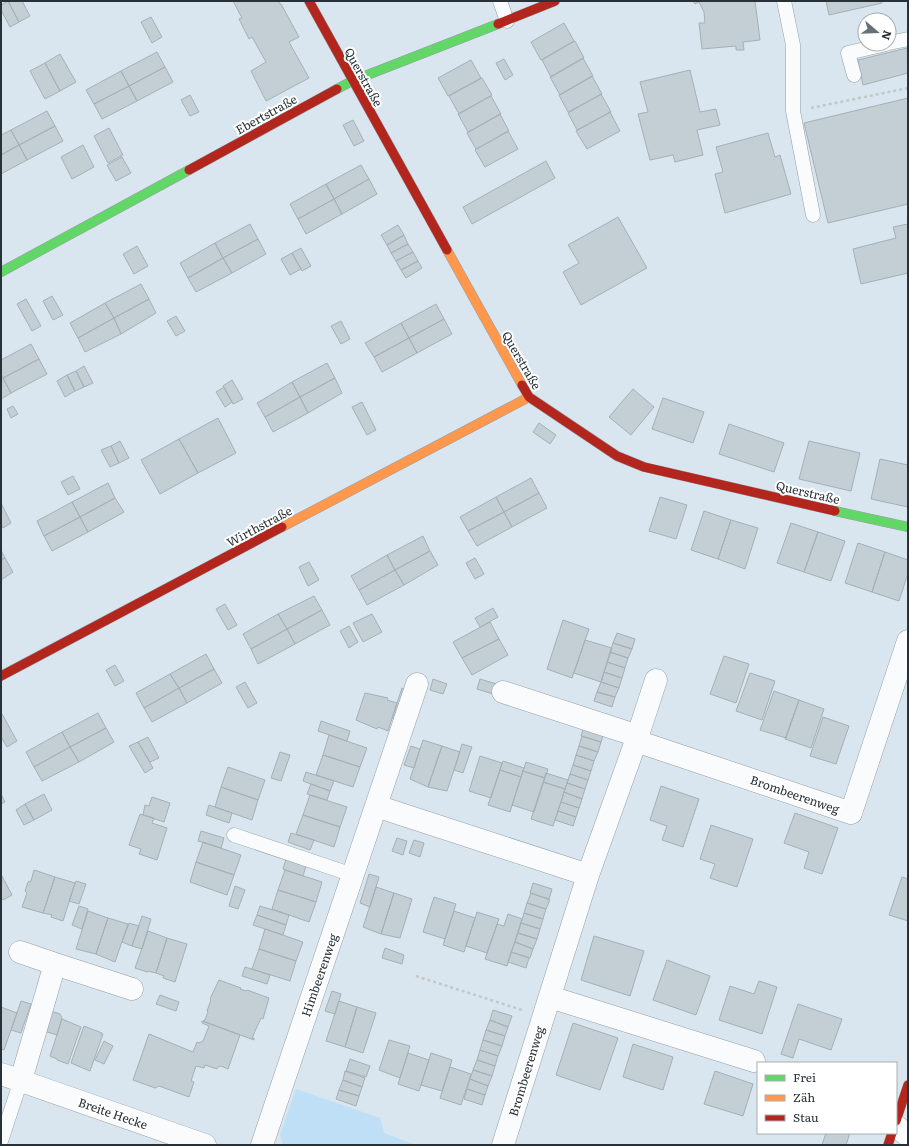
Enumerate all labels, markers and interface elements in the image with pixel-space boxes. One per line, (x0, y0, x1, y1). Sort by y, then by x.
north arrow (857, 12, 897, 52)
text: N (878, 29, 896, 43)
street label: Querstraße (340, 44, 388, 110)
street label: Ebertstraße (232, 90, 300, 138)
street label: Querstraße (498, 327, 546, 393)
street label: Querstraße (774, 476, 842, 508)
street label: Wirthstraße (223, 501, 295, 551)
street label: Brombeerenweg (748, 770, 842, 818)
street label: Himbeerenweg (296, 931, 342, 1019)
street label: Brombeerenweg (504, 1023, 548, 1118)
legend (757, 1062, 897, 1134)
text: Frei (793, 1068, 816, 1086)
text: Zäh (793, 1088, 815, 1106)
street label: Breite Hecke (76, 1093, 150, 1133)
text: Stau (793, 1108, 819, 1126)

